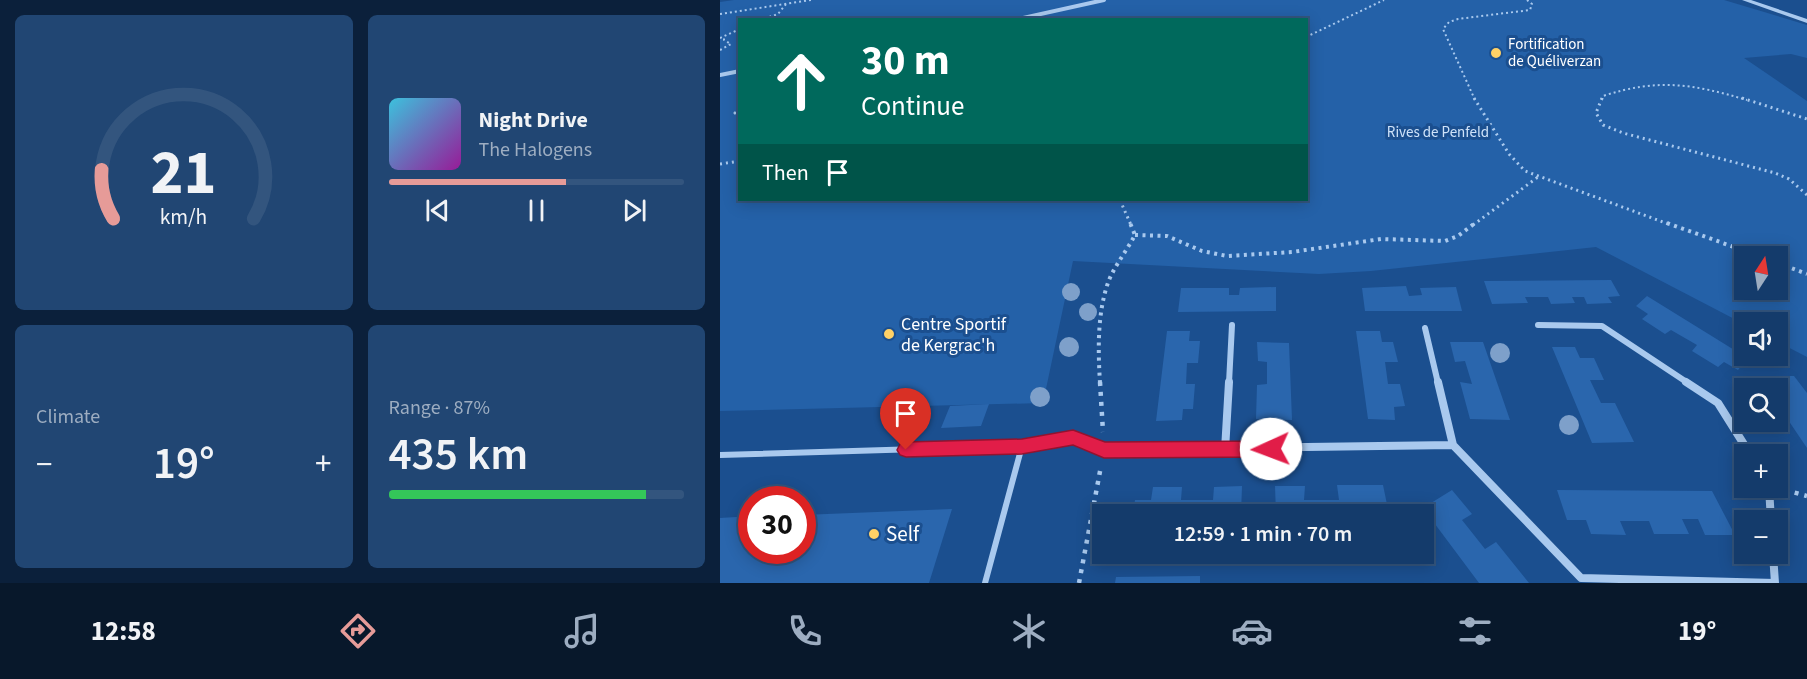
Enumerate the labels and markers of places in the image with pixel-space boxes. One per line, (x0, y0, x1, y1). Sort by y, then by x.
place label: Fortification de Quéliverzan (1508, 34, 1601, 72)
marker: Fortification de Quéliverzan (1489, 46, 1503, 60)
place label: Centre Sportif de Kergrac'h (901, 312, 1007, 358)
marker: Centre Sportif de Kergrac'h (882, 327, 896, 341)
pin (880, 388, 931, 450)
place label: Self (886, 519, 920, 549)
marker: Self (867, 527, 881, 541)

